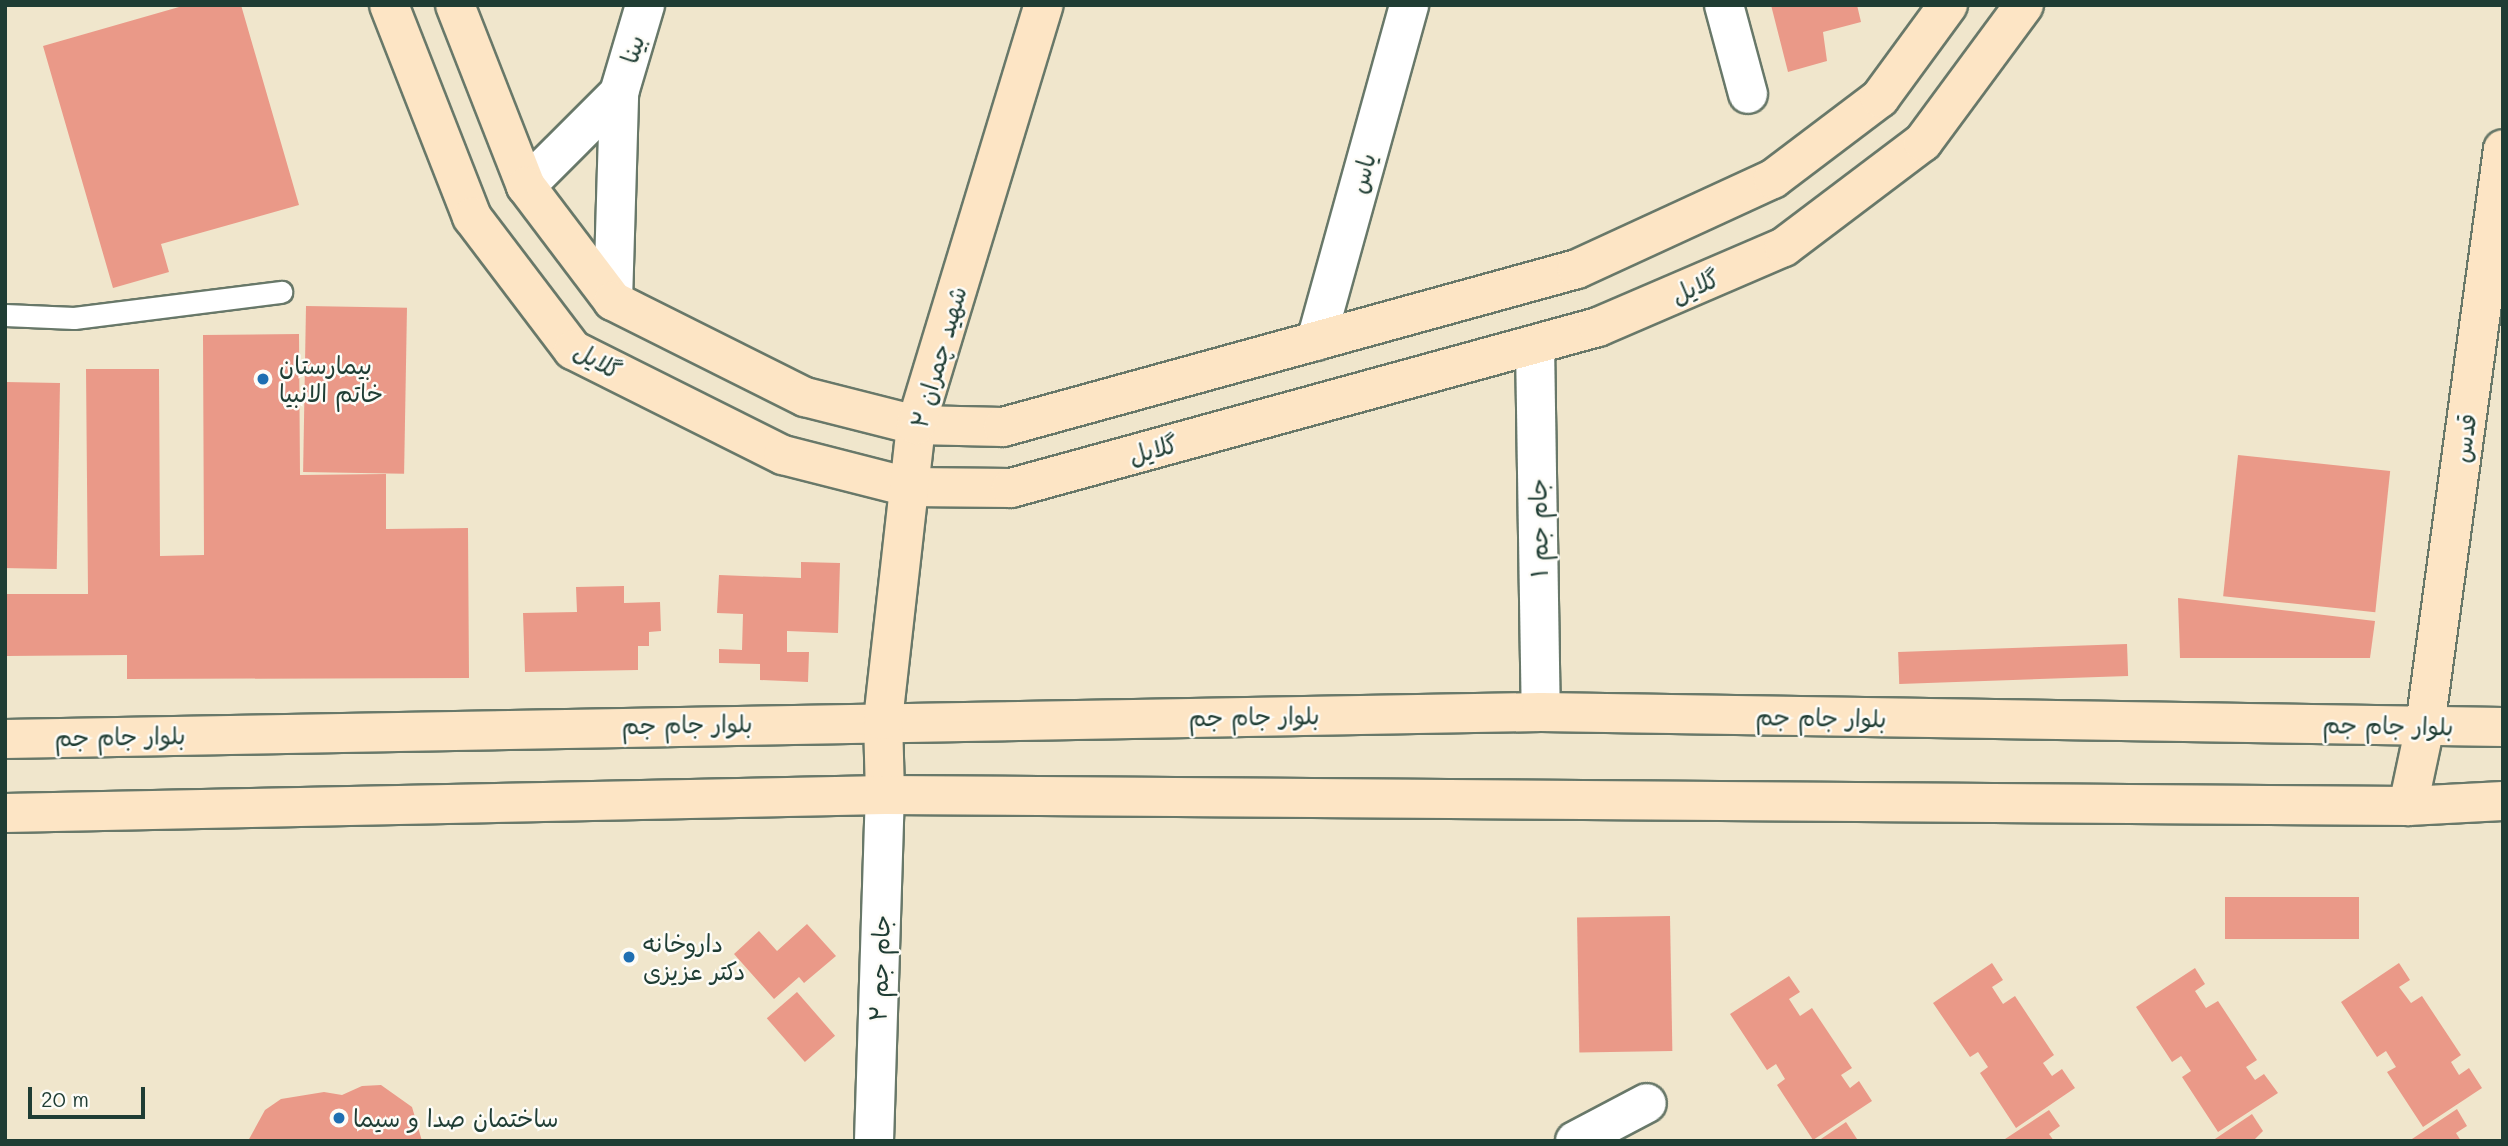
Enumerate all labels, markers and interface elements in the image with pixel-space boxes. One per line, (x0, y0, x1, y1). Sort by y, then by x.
street label: بینا (614, 31, 650, 67)
street label: یاس (1343, 150, 1381, 196)
street label: گلایل (1667, 263, 1723, 309)
street label: شهید چمران ۲ (904, 283, 972, 431)
street label: گلایل (569, 335, 627, 385)
place label: بیمارستان خاتم الانبیا (279, 351, 383, 407)
marker: بیمارستان خاتم الانبیا (253, 369, 273, 389)
street label: قدس (2446, 412, 2482, 464)
street label: گلایل (1125, 429, 1181, 469)
street label: جام جم ۱ (1523, 478, 1553, 578)
street label: بلوار جام جم (1188, 700, 1320, 732)
street label: بلوار جام جم (1755, 701, 1887, 733)
street label: بلوار جام جم (621, 708, 753, 740)
street label: بلوار جام جم (2322, 709, 2454, 741)
street label: بلوار جام جم (54, 720, 186, 752)
street label: جام جم ۲ (863, 914, 895, 1022)
place label: داروخانه دکتر عزیزی (643, 929, 745, 985)
marker: داروخانه دکتر عزیزی (621, 949, 637, 965)
scale bar (32, 1072, 149, 1116)
text: 20 m (41, 1085, 89, 1112)
place label: ساختمان صدا و سیما (353, 1104, 559, 1132)
marker: ساختمان صدا و سیما (331, 1110, 347, 1126)

